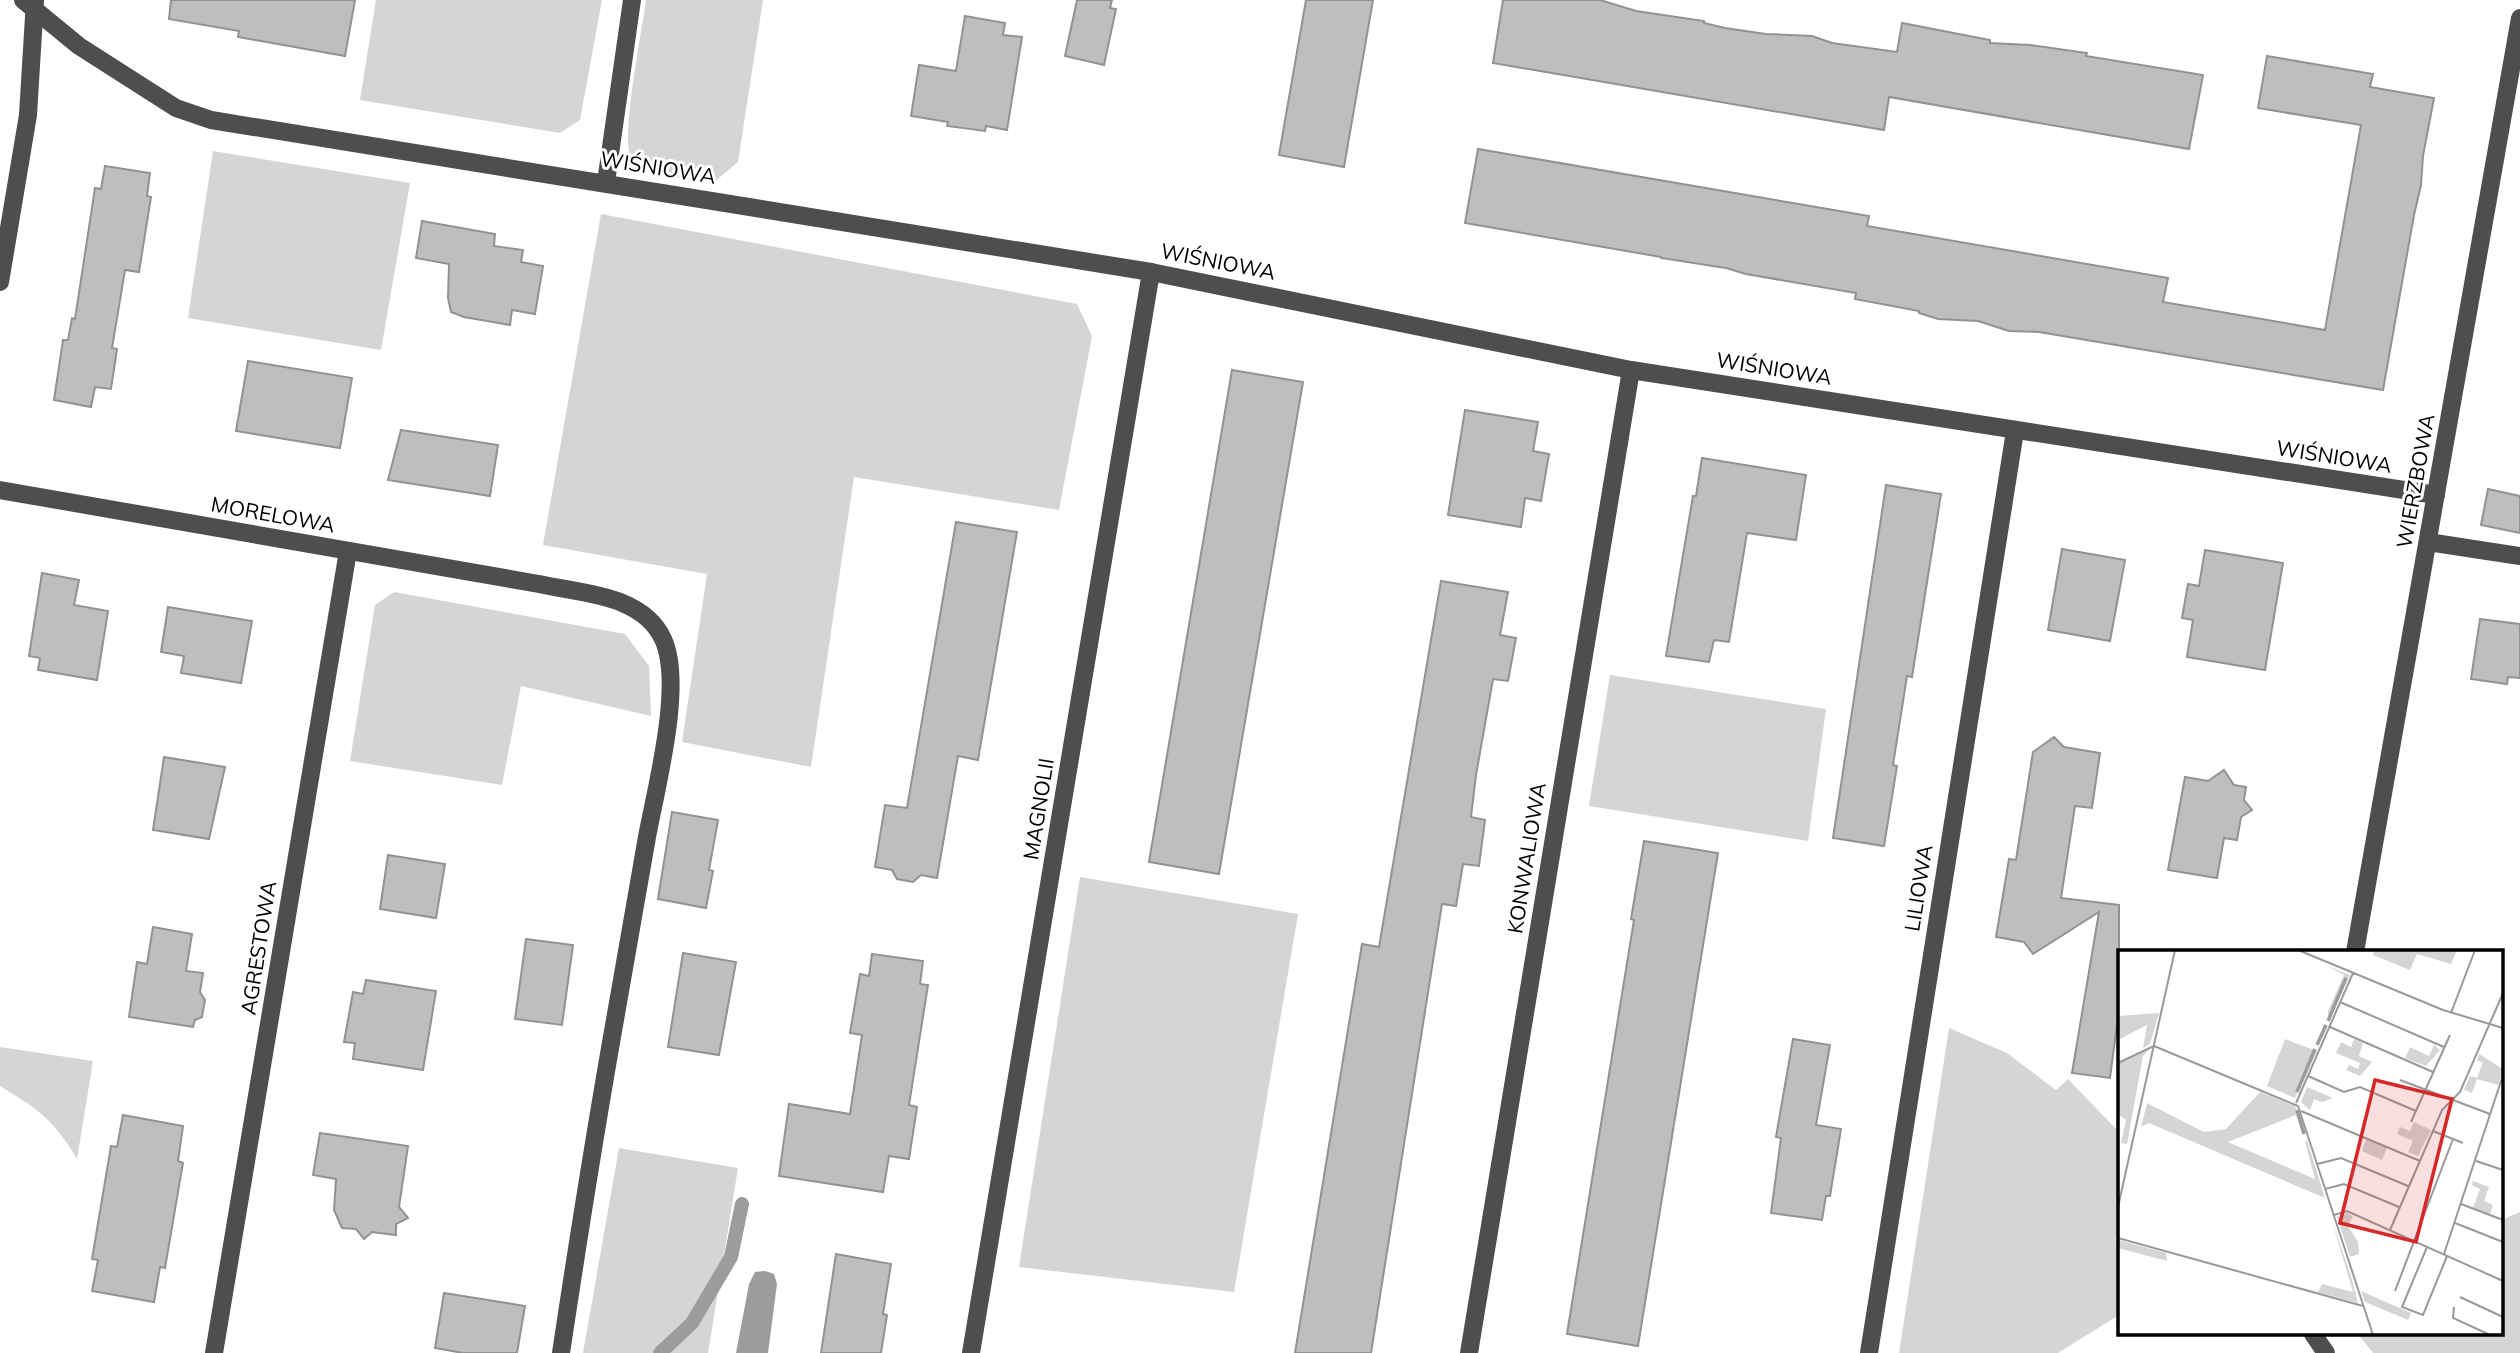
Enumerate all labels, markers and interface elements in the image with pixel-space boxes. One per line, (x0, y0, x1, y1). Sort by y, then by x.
street label: WIŚNIOWA (599, 145, 718, 189)
street label: WIŚNIOWA (1159, 237, 1278, 285)
street label: WIŚNIOWA (1715, 346, 1834, 390)
street label: WIERZBOWA (2390, 411, 2440, 550)
street label: WIŚNIOWA (2275, 434, 2394, 478)
street label: MORELOWA (209, 490, 338, 538)
street label: MAGNOLII (1017, 756, 1059, 862)
street label: KONWALIOWA (1501, 780, 1551, 935)
street label: LILIOWA (1898, 842, 1938, 933)
street label: AGRESTOWA (235, 878, 282, 1017)
inset map (2118, 950, 2502, 1336)

